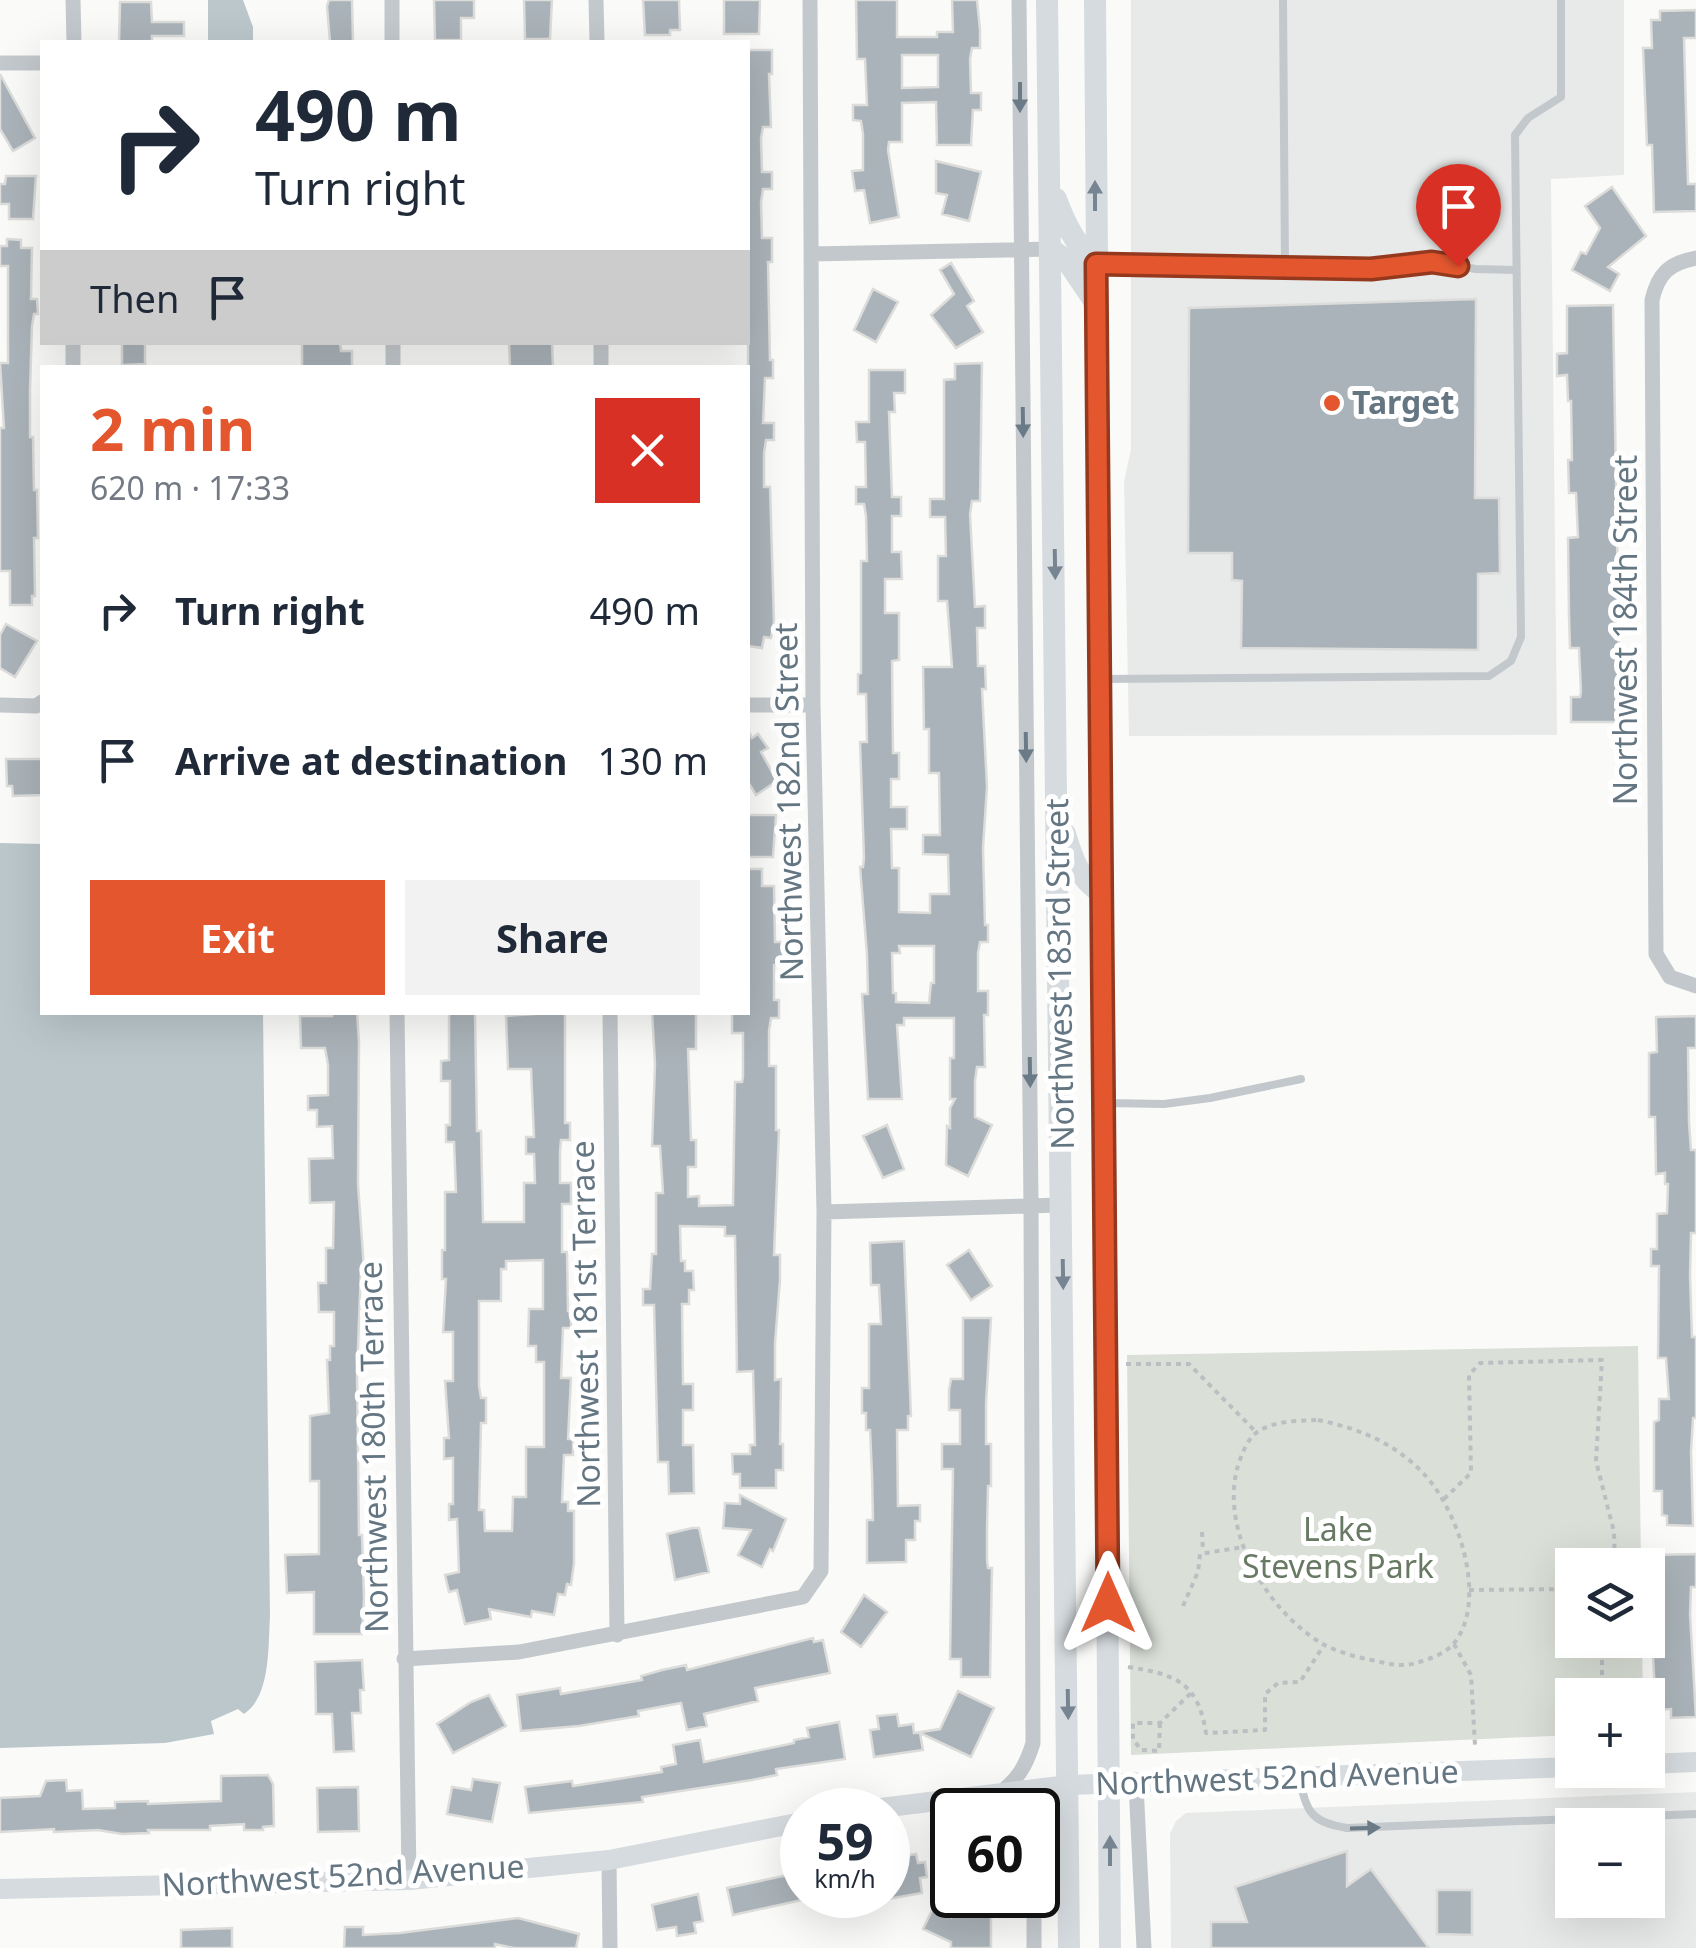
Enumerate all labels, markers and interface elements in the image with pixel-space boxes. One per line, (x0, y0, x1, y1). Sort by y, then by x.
text: 490 m (255, 66, 462, 162)
icon: right (90, 80, 220, 210)
one-way arrow (1012, 82, 1028, 114)
text: Turn right (255, 157, 466, 218)
pin (1416, 164, 1501, 267)
one-way arrow (1087, 179, 1103, 211)
icon: arrive (1431, 179, 1486, 234)
icon: arrive (200, 270, 255, 325)
text: Then (90, 272, 180, 324)
place label: Target (1352, 380, 1454, 423)
text: 2 min (90, 387, 255, 469)
marker: Target (1321, 392, 1343, 414)
button: close (595, 398, 700, 503)
one-way arrow (1015, 407, 1031, 439)
street label: Northwest 184th Street (1603, 455, 1646, 805)
text: 620 m · 17:33 (90, 466, 290, 509)
one-way arrow (1047, 548, 1063, 580)
icon: right (90, 583, 145, 638)
text: Turn right (175, 584, 365, 636)
text: 490 m (589, 584, 700, 636)
street label: Northwest 182nd Street (763, 622, 812, 982)
one-way arrow (1019, 732, 1035, 764)
icon: arrive (90, 733, 145, 788)
text: Arrive at destination (175, 734, 567, 786)
text: 130 m (597, 734, 708, 786)
street label: Northwest 183rd Street (1034, 798, 1083, 1150)
button: Exit (90, 880, 385, 995)
button: Share (405, 880, 700, 995)
one-way arrow (1022, 1057, 1038, 1089)
street label: Northwest 181st Terrace (560, 1140, 609, 1508)
one-way arrow (1055, 1258, 1071, 1290)
street label: Northwest 180th Terrace (348, 1261, 397, 1633)
park label: Lake Stevens Park (1242, 1507, 1434, 1587)
map controls (1555, 1548, 1665, 1918)
button: layers (1555, 1548, 1665, 1658)
position arrow (1056, 1551, 1160, 1655)
button: + (1555, 1678, 1665, 1788)
one-way arrow (1060, 1688, 1076, 1720)
street label: Northwest 52nd Avenue (1095, 1749, 1459, 1804)
speed limit sign: 60 (930, 1788, 1060, 1918)
text: 59 (816, 1807, 874, 1875)
button: − (1555, 1808, 1665, 1918)
one-way arrow (1350, 1819, 1382, 1835)
one-way arrow (1102, 1834, 1118, 1866)
street label: Northwest 52nd Avenue (160, 1844, 525, 1905)
text: km/h (814, 1861, 876, 1895)

